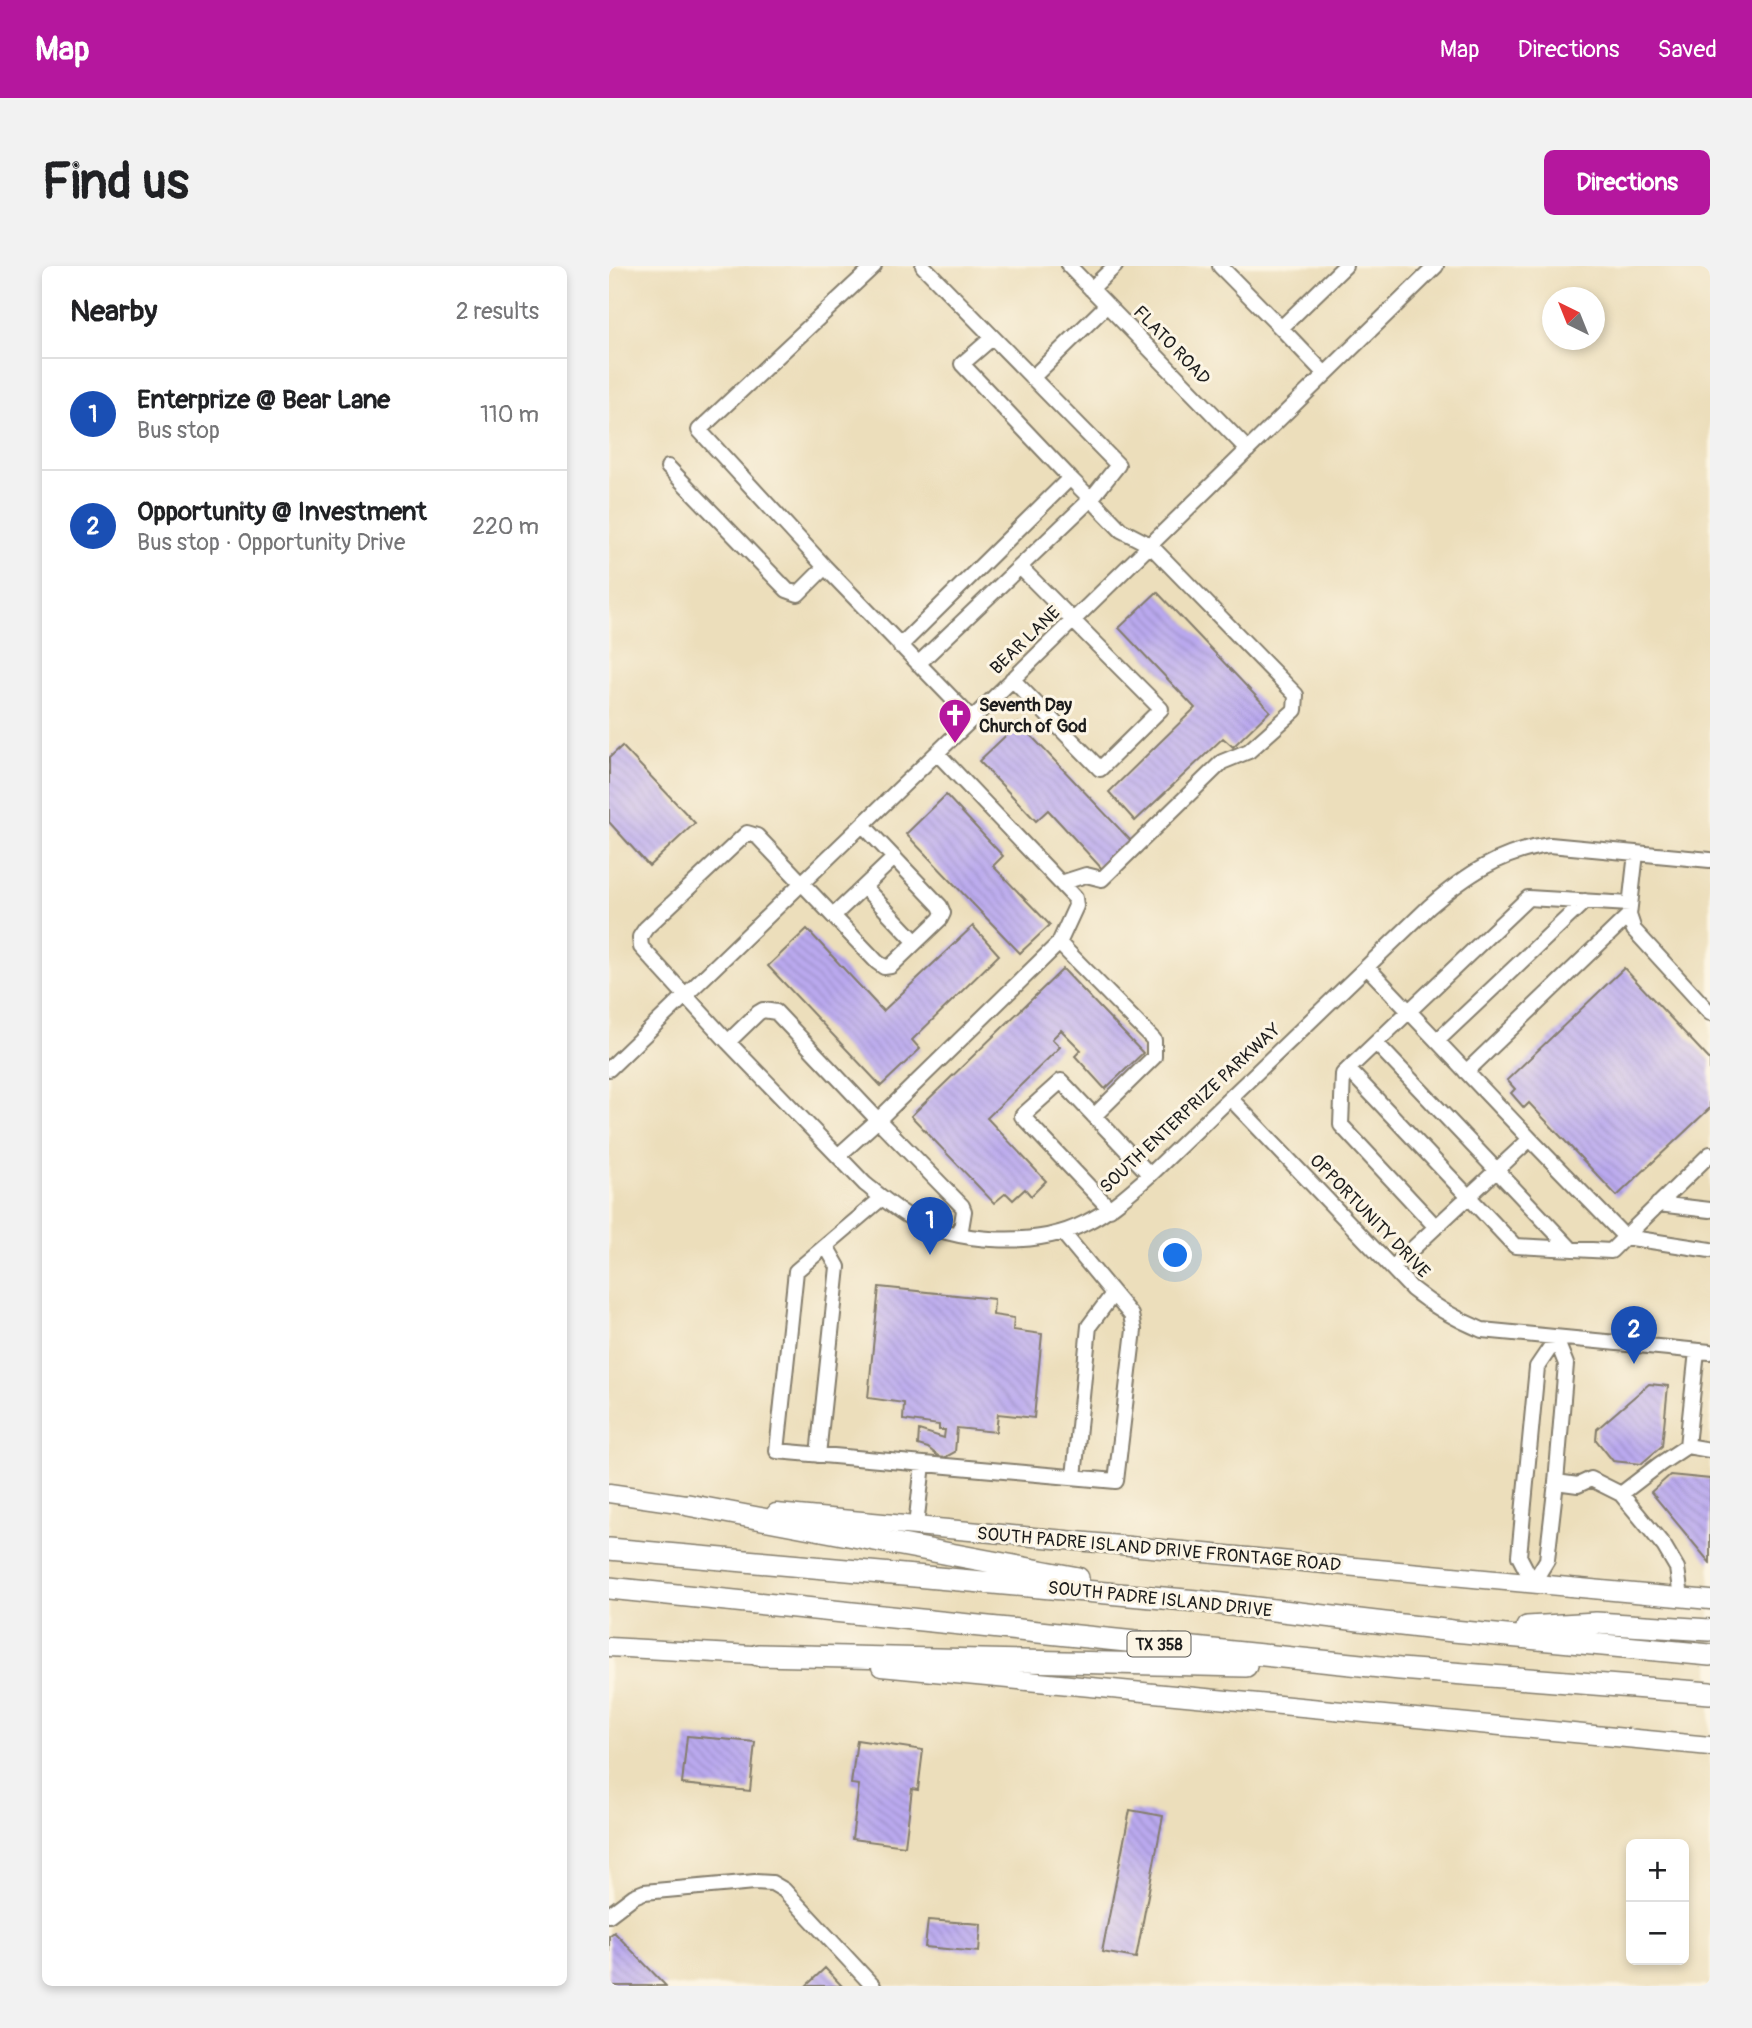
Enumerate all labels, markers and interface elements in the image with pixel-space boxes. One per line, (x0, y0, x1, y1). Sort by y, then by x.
text: Map (35, 29, 90, 70)
text: Map (1440, 35, 1480, 64)
text: Directions (1518, 35, 1619, 64)
text: Saved (1657, 35, 1717, 64)
button: Directions (1544, 150, 1710, 215)
text: Find us (42, 152, 189, 213)
north arrow (1542, 287, 1605, 350)
text: Nearby (70, 293, 157, 330)
text: 2 results (456, 297, 539, 326)
street label: FLATO ROAD (1128, 301, 1215, 390)
text: Enterprize @ Bear Lane (137, 384, 390, 416)
text: 1 (89, 400, 98, 429)
text: 110 m (480, 400, 539, 429)
text: Bus stop (137, 416, 220, 445)
text: Opportunity @ Investment (137, 496, 427, 528)
text: 2 (87, 512, 99, 541)
text: 220 m (472, 512, 539, 541)
text: Bus stop · Opportunity Drive (137, 528, 405, 557)
street label: BEAR LANE (985, 601, 1065, 680)
place label: Seventh Day Church of God (979, 694, 1087, 738)
church icon: Seventh Day Church of God (936, 696, 974, 745)
street label: SOUTH ENTERPRIZE PARKWAY (1095, 1018, 1286, 1198)
street label: OPPORTUNITY DRIVE (1305, 1150, 1435, 1283)
pin: 1 (907, 1197, 953, 1255)
your location (1158, 1238, 1192, 1272)
pin: 2 (1611, 1306, 1657, 1364)
street label: SOUTH PADRE ISLAND DRIVE FRONTAGE ROAD (976, 1522, 1342, 1577)
street label: SOUTH PADRE ISLAND DRIVE (1047, 1576, 1273, 1623)
road number: TX 358 (1127, 1632, 1191, 1656)
map controls (1626, 1839, 1689, 1965)
button: + (1626, 1839, 1689, 1902)
button: − (1626, 1902, 1689, 1965)

